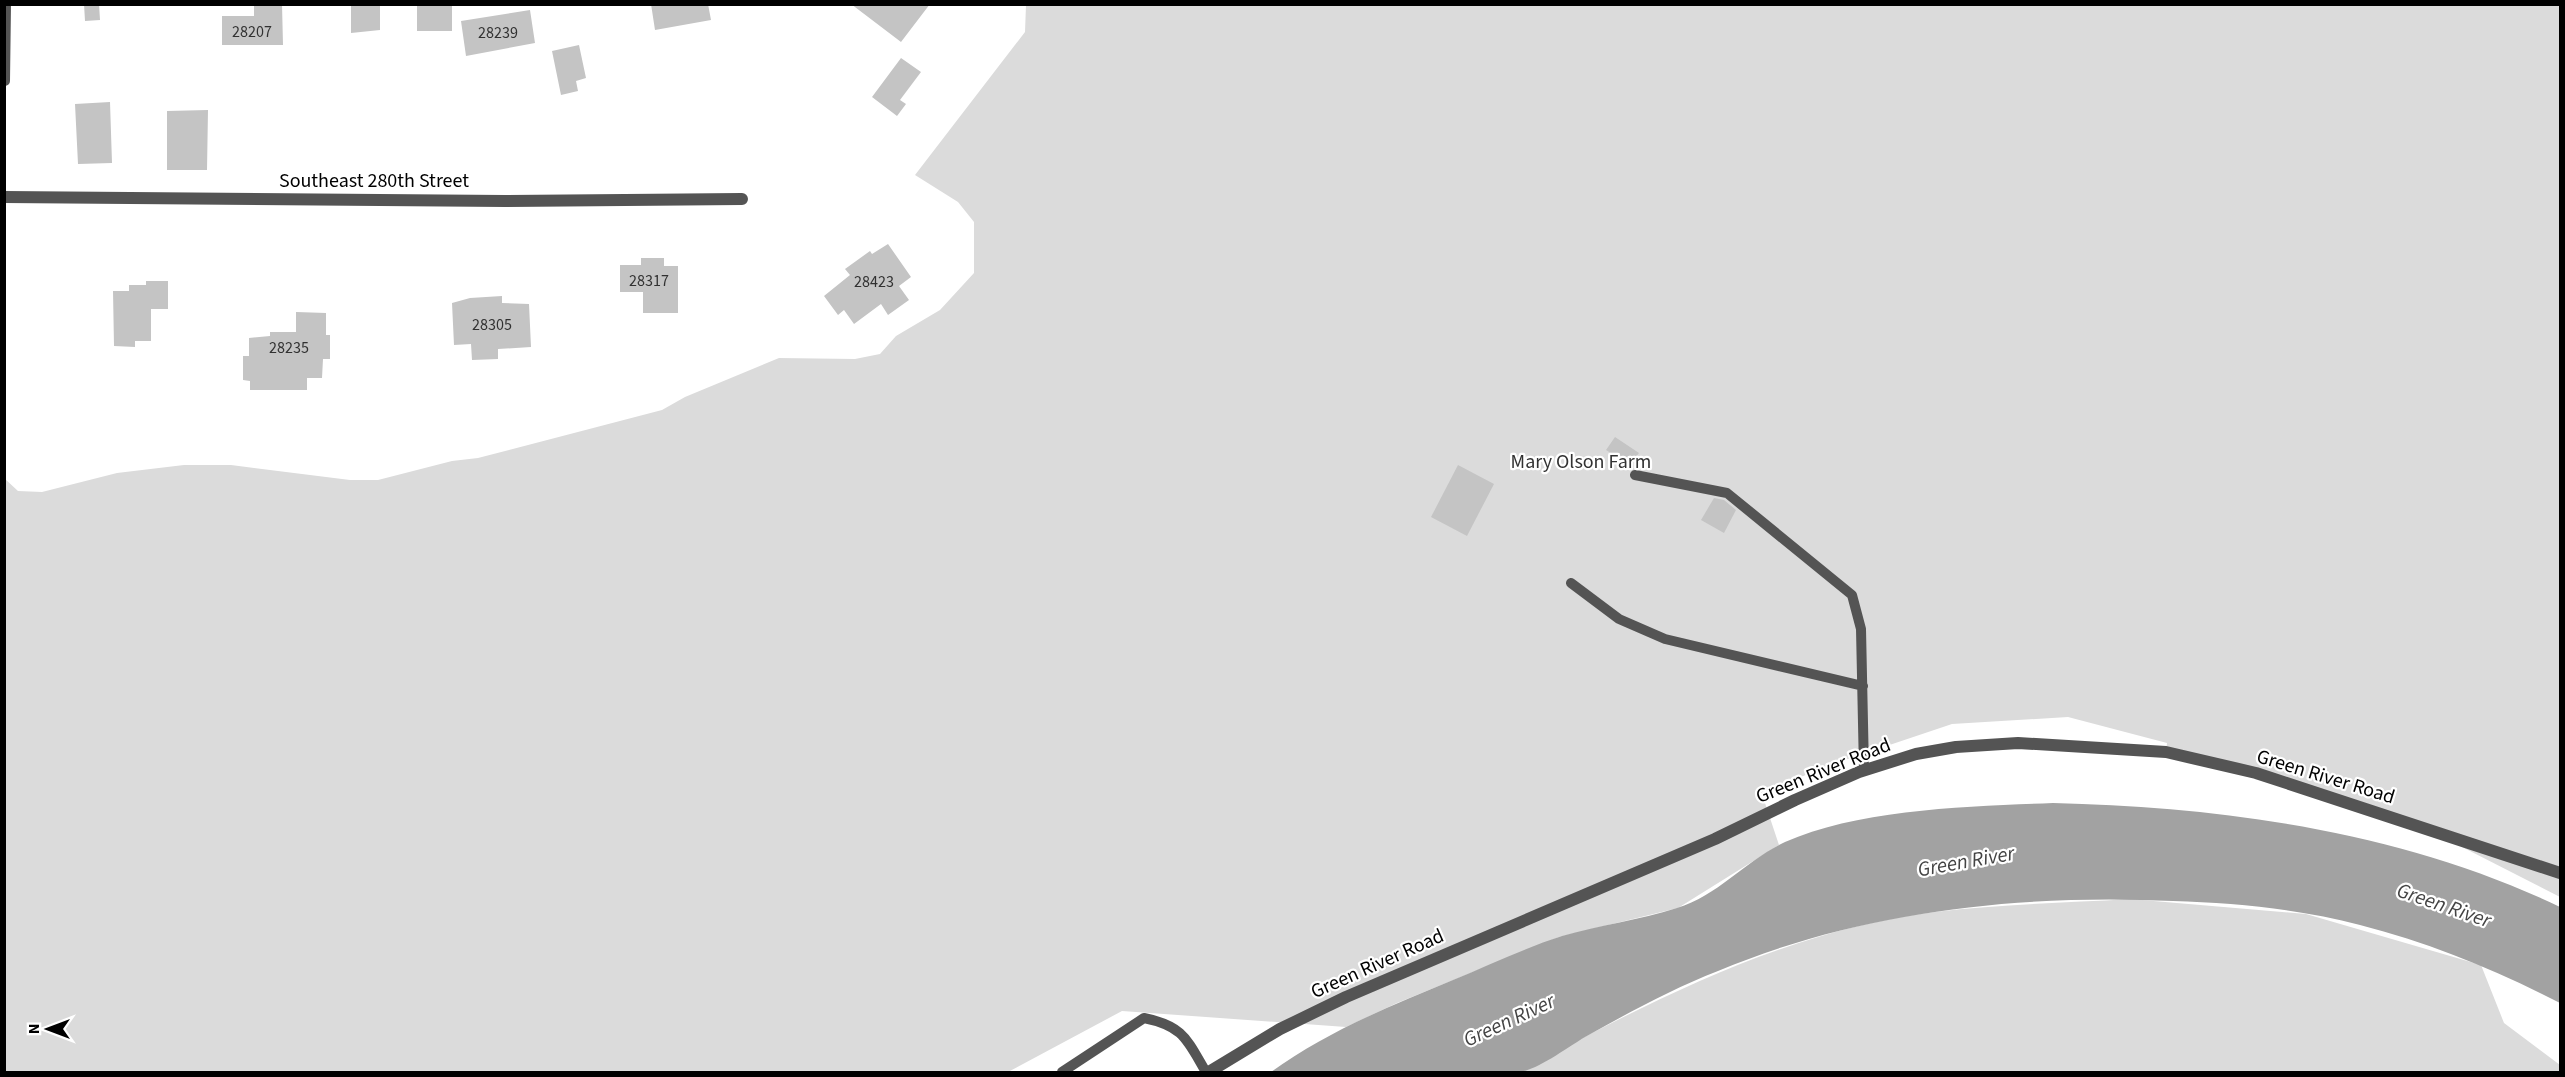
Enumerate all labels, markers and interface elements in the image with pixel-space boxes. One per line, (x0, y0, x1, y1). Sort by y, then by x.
house number: 28207 (232, 21, 272, 43)
house number: 28239 (478, 22, 518, 44)
street label: Southeast 280th Street (279, 167, 469, 195)
house number: 28317 (629, 270, 669, 292)
house number: 28423 (854, 271, 894, 293)
house number: 28305 (472, 314, 512, 336)
house number: 28235 (269, 337, 309, 359)
park label: Mary Olson Farm (1511, 448, 1651, 476)
street label: Green River Road (1752, 731, 1895, 811)
street label: Green River Road (2253, 743, 2398, 811)
water label: Green River (1915, 838, 2018, 884)
water label: Green River (2393, 875, 2496, 935)
street label: Green River Road (1306, 922, 1449, 1006)
water label: Green River (1458, 985, 1560, 1054)
north arrow (18, 999, 78, 1059)
text: N (23, 1024, 45, 1034)

